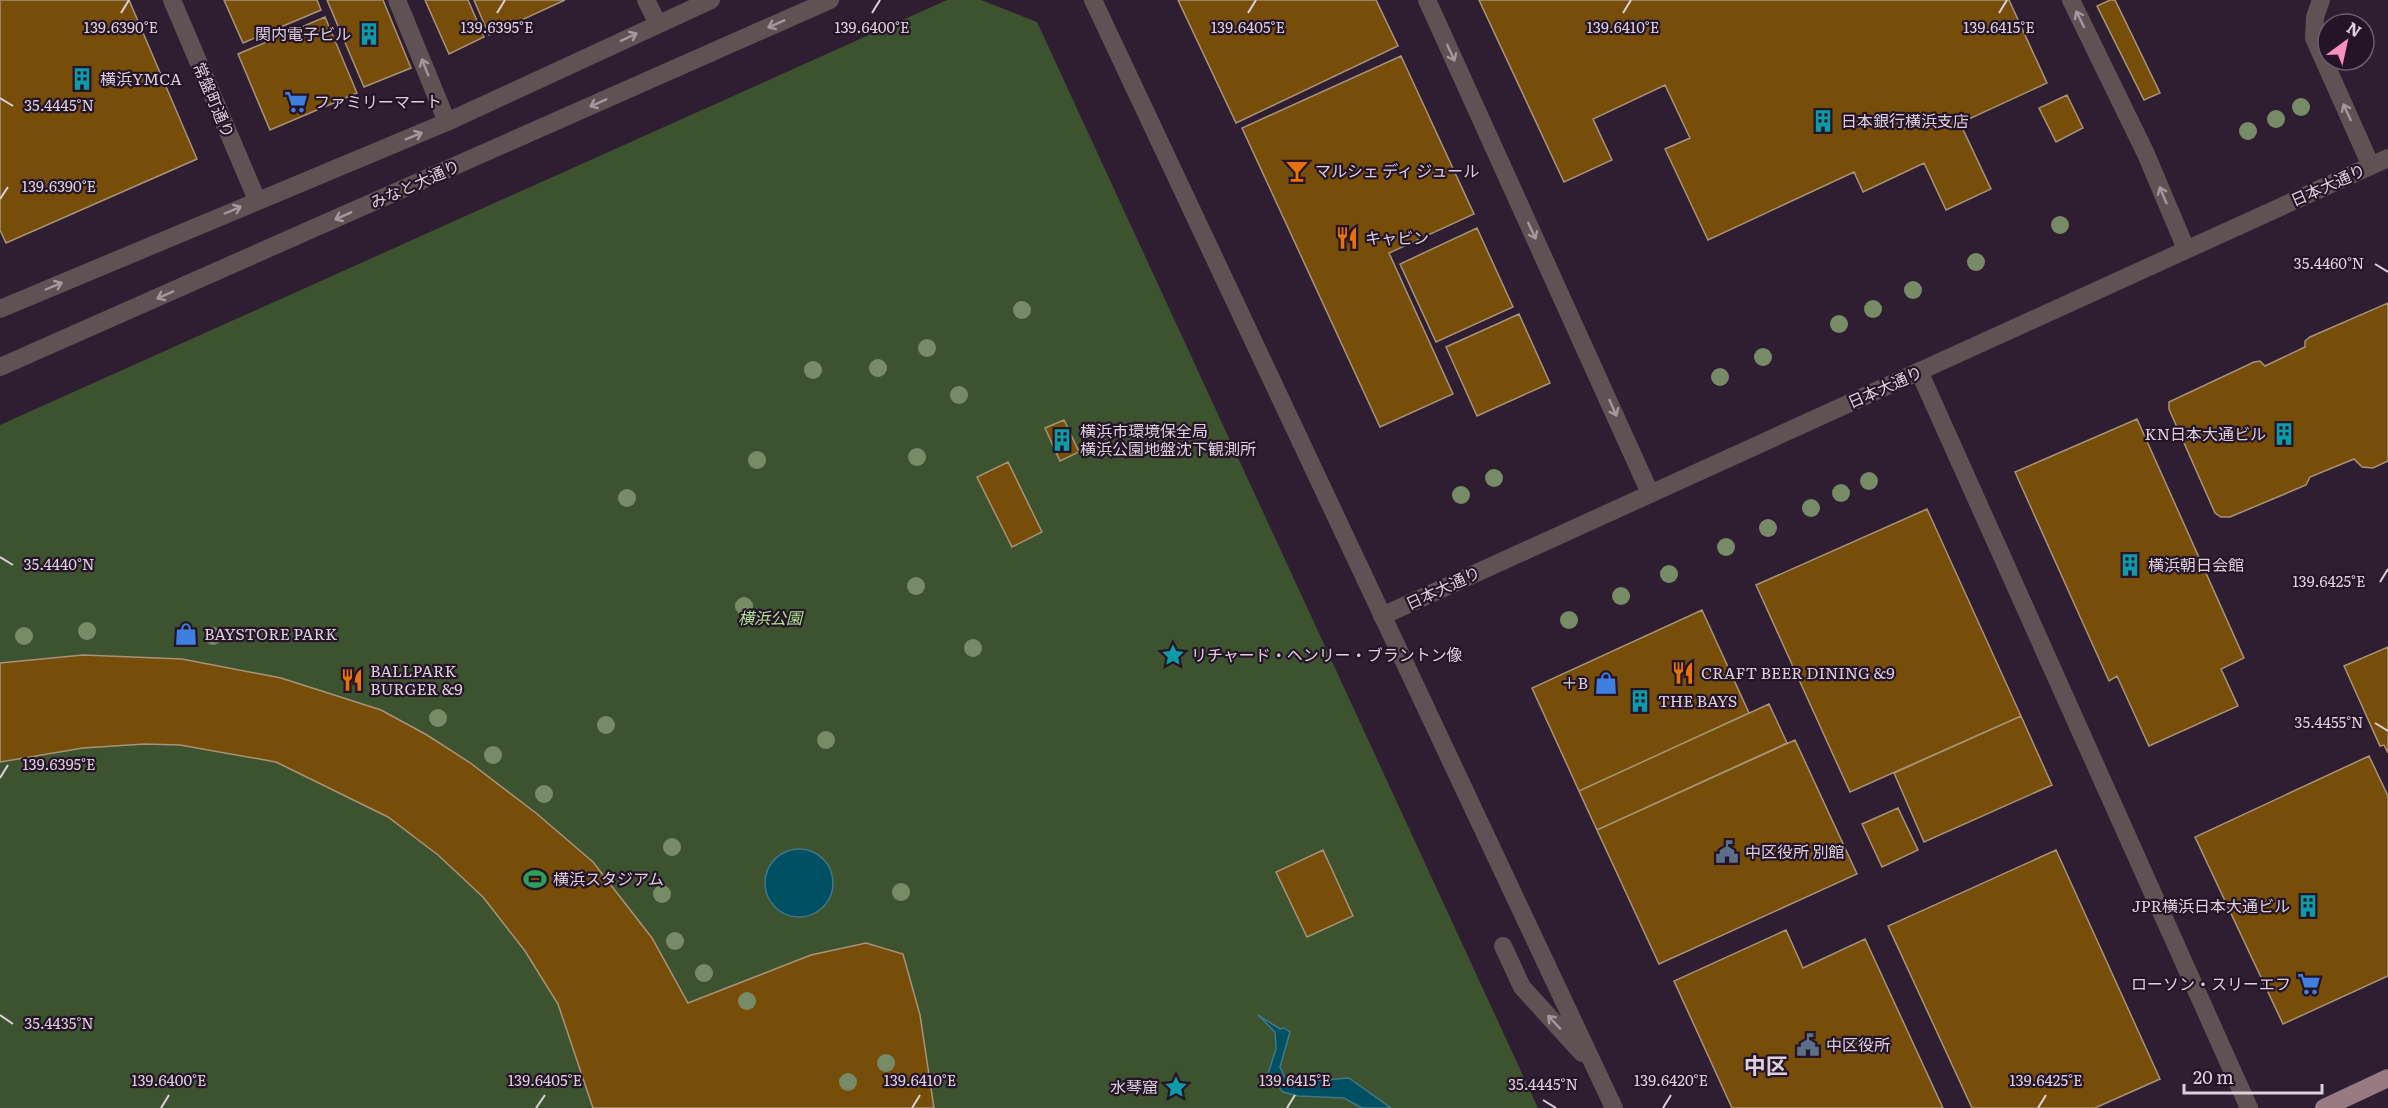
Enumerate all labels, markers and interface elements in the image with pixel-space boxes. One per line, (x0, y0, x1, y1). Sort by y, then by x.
one-way arrow (2074, 10, 2086, 28)
north arrow (2316, 12, 2376, 72)
text: 139.6390°E (84, 15, 158, 38)
text: 139.6395°E (460, 15, 534, 38)
text: 139.6400°E (834, 15, 910, 38)
text: 139.6405°E (1211, 15, 1285, 38)
text: 139.6410°E (1587, 15, 1659, 38)
text: 139.6415°E (1963, 15, 2035, 38)
text: N (2343, 15, 2367, 42)
one-way arrow (768, 18, 786, 30)
place label: 関内電子ビル (255, 21, 351, 45)
building icon: 関内電子ビル (356, 21, 382, 47)
one-way arrow (620, 31, 638, 43)
one-way arrow (1446, 44, 1457, 62)
street label: 常盤町通り (188, 58, 242, 141)
one-way arrow (419, 59, 430, 77)
building icon: 横浜YMCA (69, 66, 95, 92)
place label: 横浜YMCA (100, 66, 182, 90)
supermarket icon: ファミリーマート (283, 89, 309, 115)
place label: ファミリーマート (314, 89, 442, 113)
text: 35.4445°N (24, 93, 94, 116)
one-way arrow (589, 98, 607, 109)
one-way arrow (2340, 104, 2352, 122)
building icon: 日本銀行横浜支店 (1810, 108, 1836, 134)
place label: 日本銀行横浜支店 (1841, 108, 1969, 132)
one-way arrow (404, 130, 422, 141)
street label: みなと大通り (366, 153, 463, 214)
street label: 日本大通り (2286, 157, 2369, 211)
bar icon: マルシェ ディ ジュール (1284, 158, 1310, 184)
place label: マルシェ ディ ジュール (1315, 158, 1479, 182)
text: 139.6390°E (22, 174, 96, 197)
one-way arrow (2157, 187, 2168, 205)
one-way arrow (224, 204, 242, 215)
one-way arrow (334, 211, 352, 222)
one-way arrow (1527, 221, 1538, 239)
restaurant icon: キャビン (1334, 225, 1360, 251)
place label: キャビン (1365, 225, 1429, 249)
text: 35.4460°N (2294, 251, 2364, 274)
one-way arrow (44, 280, 63, 291)
one-way arrow (156, 289, 174, 301)
street label: 日本大通り (1843, 359, 1926, 413)
one-way arrow (1608, 399, 1619, 417)
place label: 横浜市環境保全局 横浜公園地盤沈下観測所 (1080, 418, 1256, 460)
place label: KN日本大通ビル (2145, 421, 2266, 445)
building icon: KN日本大通ビル (2271, 421, 2297, 447)
building icon: 横浜市環境保全局 横浜公園地盤沈下観測所 (1049, 427, 1075, 453)
text: 35.4440°N (24, 552, 95, 575)
building icon: 横浜朝日会館 (2117, 552, 2143, 578)
place label: 横浜朝日会館 (2148, 552, 2244, 576)
street label: 日本大通り (1401, 559, 1484, 615)
text: 139.6425°E (2292, 569, 2366, 592)
park label: 横浜公園 (738, 605, 804, 629)
shop icon: BAYSTORE PARK (173, 621, 199, 647)
place label: BAYSTORE PARK (204, 621, 337, 645)
place icon: リチャード・ヘンリー・ブラントン像 (1160, 642, 1186, 668)
place label: リチャード・ヘンリー・ブラントン像 (1191, 642, 1463, 666)
place label: BALLPARK BURGER &9 (370, 658, 463, 700)
restaurant icon: CRAFT BEER DINING &9 (1670, 660, 1696, 686)
place label: CRAFT BEER DINING &9 (1701, 660, 1895, 684)
restaurant icon: BALLPARK BURGER &9 (339, 667, 365, 693)
place label: ＋B (1561, 670, 1588, 694)
shop icon: ＋B (1593, 670, 1619, 696)
building icon: THE BAYS (1627, 688, 1653, 714)
place label: THE BAYS (1658, 688, 1737, 712)
text: 35.4455°N (2294, 710, 2364, 733)
text: 139.6395°E (22, 752, 96, 775)
public building icon: 中区役所 別館 (1714, 839, 1740, 865)
place label: 中区役所 別館 (1745, 839, 1844, 863)
sports icon: 横浜スタジアム (522, 866, 548, 892)
place label: 横浜スタジアム (553, 866, 664, 890)
place label: JPR横浜日本大通ビル (2132, 893, 2290, 917)
building icon: JPR横浜日本大通ビル (2295, 893, 2321, 919)
place label: ローソン・スリーエフ (2131, 971, 2291, 995)
supermarket icon: ローソン・スリーエフ (2296, 971, 2322, 997)
text: 35.4435°N (24, 1011, 94, 1034)
one-way arrow (1547, 1015, 1561, 1030)
public building icon: 中区役所 (1795, 1032, 1821, 1058)
place label: 中区役所 (1826, 1032, 1890, 1056)
district label: 中区 (1744, 1048, 1788, 1081)
scale bar (2184, 1057, 2322, 1095)
text: 20 m (2193, 1063, 2234, 1090)
text: 139.6400°E (131, 1068, 207, 1091)
text: 139.6405°E (508, 1068, 582, 1091)
text: 139.6410°E (884, 1068, 956, 1091)
text: 139.6415°E (1259, 1068, 1331, 1091)
text: 139.6420°E (1634, 1068, 1708, 1091)
text: 139.6425°E (2009, 1068, 2083, 1091)
text: 35.4445°N (1508, 1072, 1578, 1095)
place label: 水琴窟 (1110, 1074, 1158, 1098)
place icon: 水琴窟 (1163, 1074, 1189, 1100)

